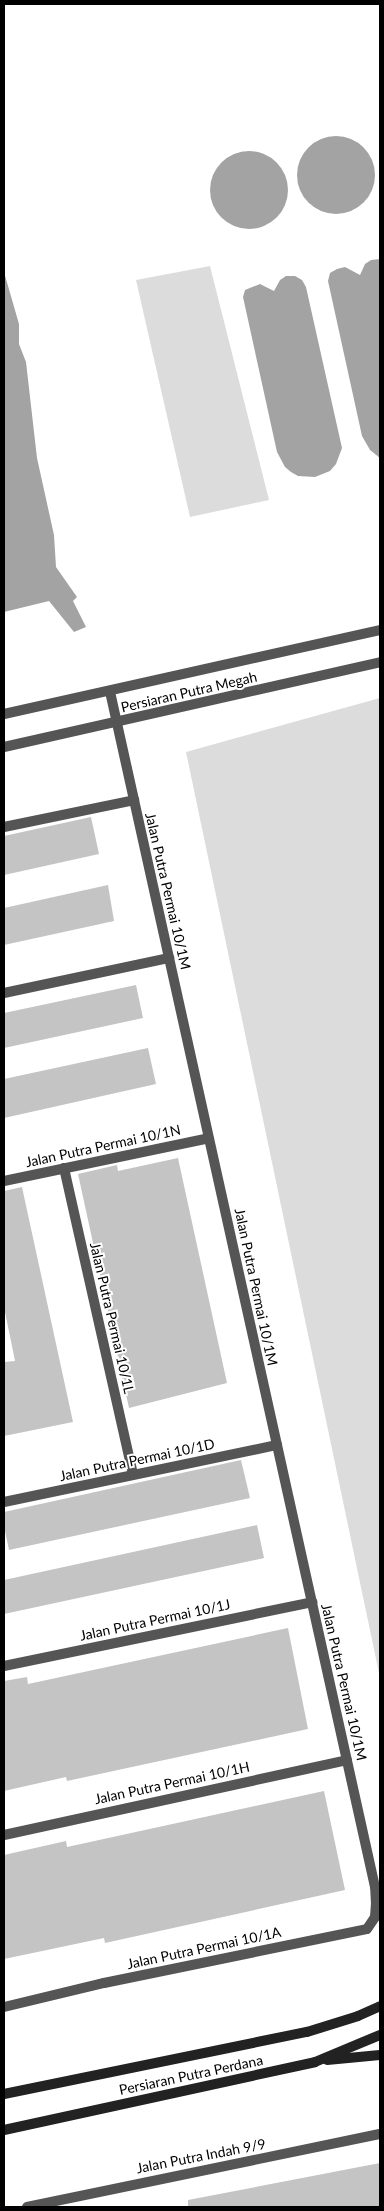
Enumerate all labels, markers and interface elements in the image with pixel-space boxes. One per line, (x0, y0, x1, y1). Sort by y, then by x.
street label: Persiaran Putra Megah (119, 668, 259, 716)
street label: Jalan Putra Permai 10/1M (142, 811, 194, 971)
street label: Jalan Putra Permai 10/1N (24, 1121, 182, 1171)
street label: Jalan Putra Permai 10/1M (231, 1207, 281, 1367)
street label: Jalan Putra Permai 10/1L (86, 1241, 138, 1395)
street label: Jalan Putra Permai 10/1D (58, 1435, 216, 1485)
street label: Jalan Putra Permai 10/1J (78, 1596, 232, 1644)
street label: Jalan Putra Permai 10/1M (318, 1602, 370, 1762)
street label: Jalan Putra Permai 10/1H (93, 1758, 251, 1808)
street label: Jalan Putra Permai 10/1A (125, 1923, 283, 1973)
street label: Persiaran Putra Perdana (118, 2052, 264, 2098)
street label: Jalan Putra Indah 9/9 (135, 2135, 267, 2177)

